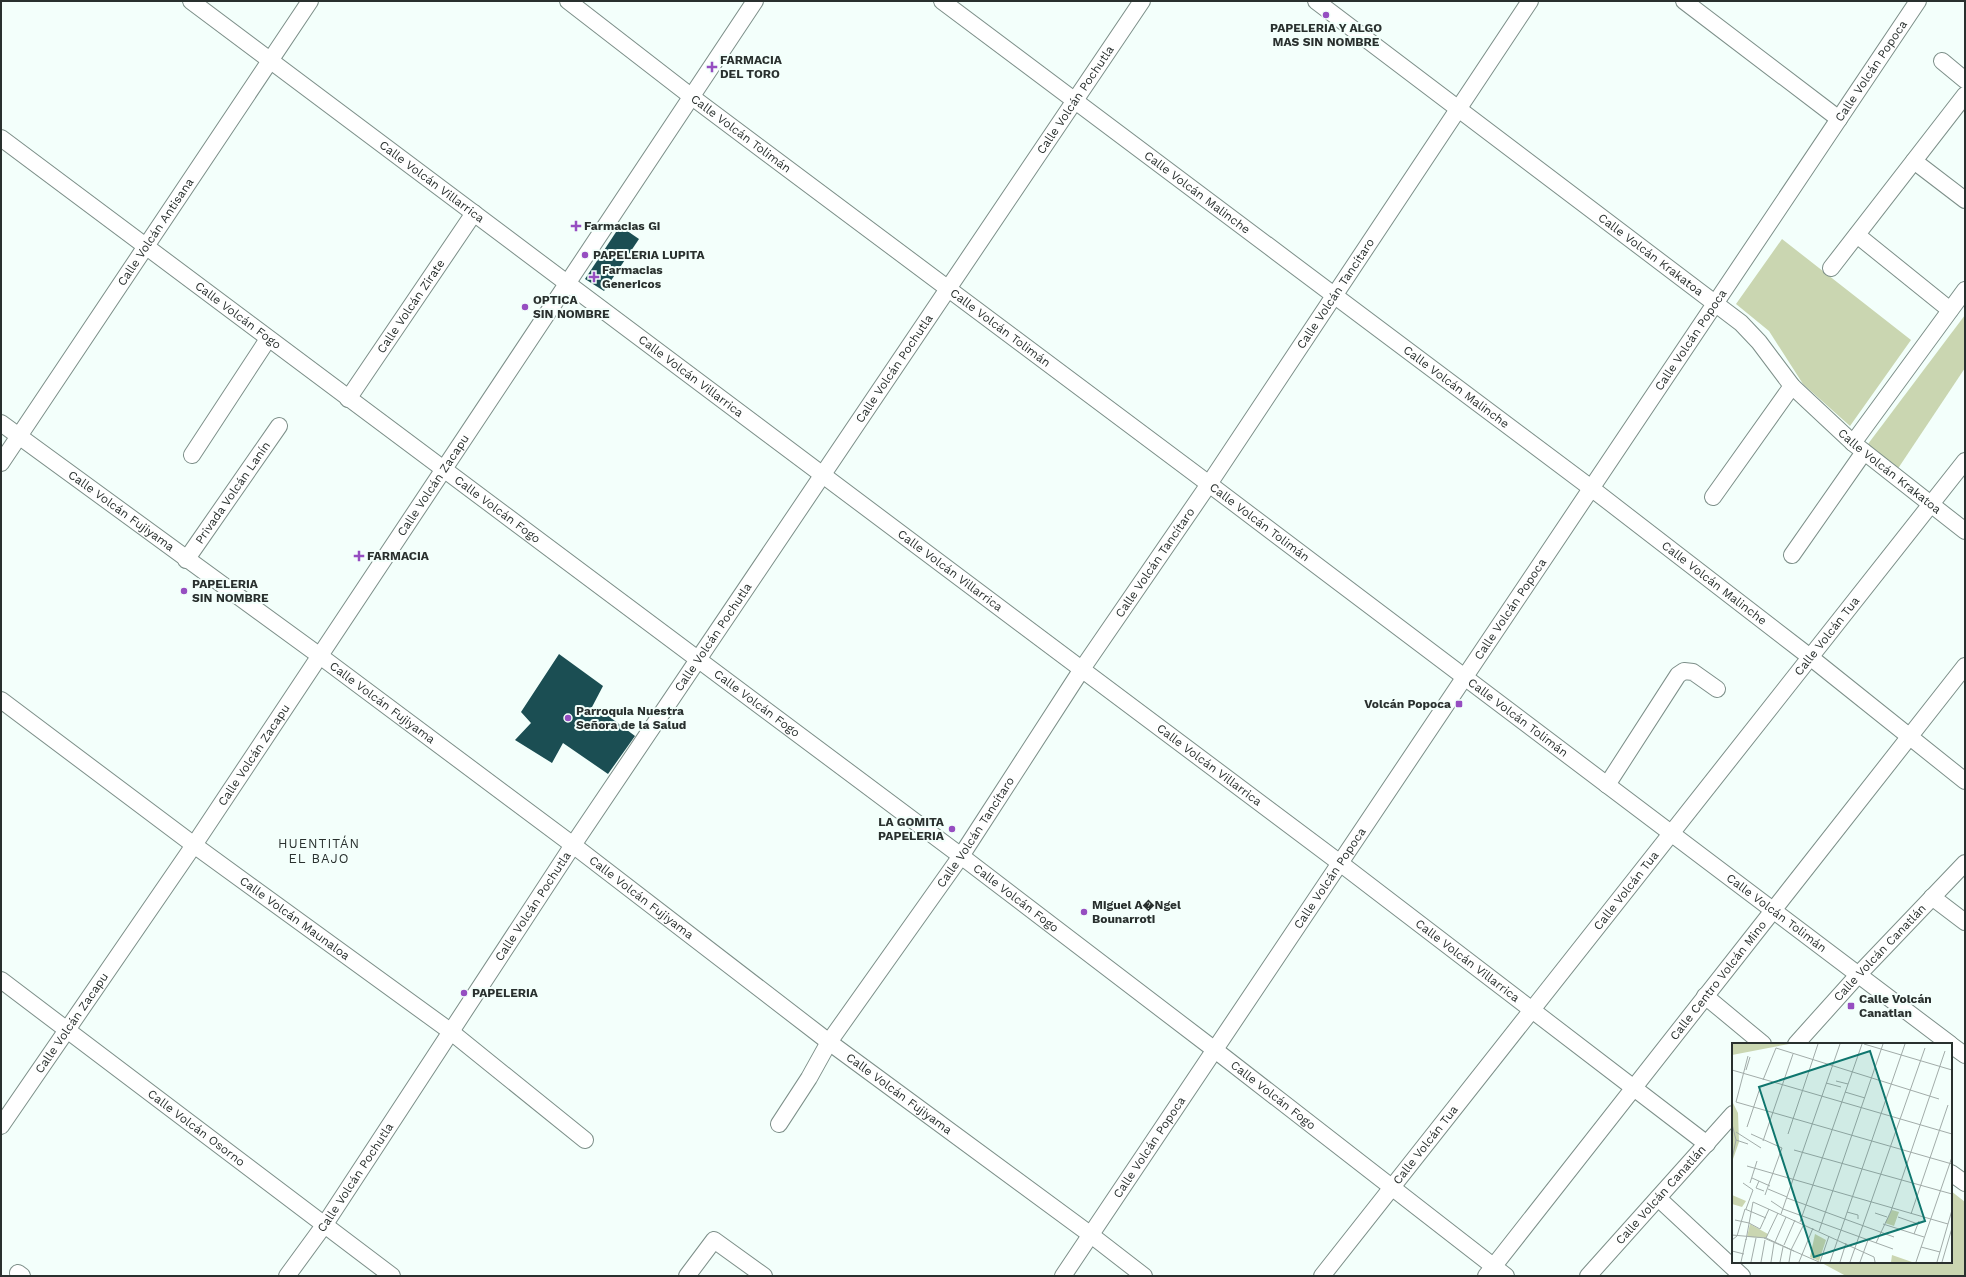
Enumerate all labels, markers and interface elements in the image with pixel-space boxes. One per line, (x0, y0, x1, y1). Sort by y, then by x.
marker: PAPELERIA Y ALGO MAS SIN NOMBRE (1321, 10, 1331, 20)
street label: Calle Volcán Popoca (1832, 17, 1910, 124)
place label: PAPELERIA Y ALGO MAS SIN NOMBRE (1270, 21, 1382, 49)
street label: Calle Volcán Pochutla (1034, 43, 1117, 157)
place label: FARMACIA DEL TORO (720, 53, 783, 81)
marker: FARMACIA DEL TORO (707, 62, 717, 72)
street label: Calle Volcán Tolimán (688, 92, 794, 176)
street label: Calle Volcán Villarrica (377, 138, 487, 226)
street label: Calle Volcán Malinche (1142, 148, 1253, 237)
street label: Calle Volcán Antisana (115, 175, 197, 288)
street label: Calle Volcán Krakatoa (1596, 210, 1706, 299)
place label: Farmacias Gi (584, 219, 660, 233)
marker: Farmacias Gi (571, 221, 581, 231)
street label: Calle Volcán Tancítaro (1294, 236, 1377, 351)
place label: PAPELERIA LUPITA (593, 248, 705, 262)
marker: PAPELERIA LUPITA (580, 250, 590, 260)
street label: Calle Volcán Zirate (374, 257, 448, 356)
place label: Farmacias Genericos (602, 263, 663, 291)
marker: Farmacias Genericos (589, 272, 599, 282)
street label: Calle Volcán Fogo (192, 279, 284, 352)
street label: Calle Volcán Tolimán (947, 286, 1053, 370)
street label: Calle Volcán Popoca (1652, 287, 1730, 393)
place label: OPTICA SIN NOMBRE (533, 293, 610, 321)
marker: OPTICA SIN NOMBRE (520, 302, 530, 312)
street label: Calle Volcán Pochutla (853, 311, 936, 425)
street label: Calle Volcán Villarrica (636, 332, 746, 420)
street label: Calle Volcán Malinche (1401, 343, 1512, 431)
street label: Calle Volcán Krakatoa (1835, 426, 1944, 517)
street label: Calle Volcán Zacapu (394, 432, 472, 539)
street label: Privada Volcán Lanín (192, 439, 273, 546)
street label: Calle Volcán Fujiyama (66, 468, 177, 554)
street label: Calle Volcán Fogo (452, 473, 543, 546)
street label: Calle Volcán Tolimán (1207, 480, 1312, 564)
street label: Calle Volcán Tancítaro (1113, 505, 1198, 620)
street label: Calle Volcán Villarrica (895, 527, 1005, 614)
street label: Calle Volcán Malinche (1659, 538, 1769, 628)
place label: FARMACIA (367, 549, 430, 563)
marker: FARMACIA (354, 551, 364, 561)
street label: Calle Volcán Popoca (1471, 556, 1549, 662)
place label: PAPELERIA SIN NOMBRE (192, 577, 269, 605)
street label: Calle Volcán Pochutla (672, 580, 755, 694)
marker: PAPELERIA SIN NOMBRE (179, 586, 189, 596)
street label: Calle Volcán Tua (1791, 594, 1862, 678)
street label: Calle Volcán Fujiyama (327, 659, 438, 747)
street label: Calle Volcán Fogo (711, 667, 803, 740)
street label: Calle Volcán Tolimán (1465, 675, 1571, 760)
place label: Volcán Popoca (1364, 697, 1451, 711)
marker: Volcán Popoca (1454, 699, 1464, 709)
street label: Calle Volcán Zacapu (215, 702, 293, 808)
place label: Parroquia Nuestra Señora de la Salud (576, 704, 686, 732)
marker: Parroquia Nuestra Señora de la Salud (563, 713, 573, 723)
street label: Calle Volcán Villarrica (1154, 721, 1265, 809)
street label: Calle Volcán Tancítaro (934, 774, 1017, 890)
place label: LA GOMITA PAPELERIA (878, 815, 945, 843)
marker: LA GOMITA PAPELERIA (947, 824, 957, 834)
street label: Calle Volcán Popoca (1291, 825, 1369, 931)
district label: HUENTITÁN EL BAJO (278, 835, 360, 866)
street label: Calle Volcán Tua (1591, 848, 1662, 933)
street label: Calle Volcán Pochutla (492, 849, 574, 964)
street label: Calle Volcán Fujiyama (586, 853, 696, 942)
street label: Calle Volcán Fogo (971, 861, 1061, 935)
street label: Calle Volcán Tolimán (1724, 871, 1829, 955)
street label: Calle Volcán Maunaloa (237, 874, 353, 963)
place label: Miguel A�Ngel Bounarroti (1092, 898, 1181, 926)
street label: Calle Volcán Canatlán (1831, 901, 1929, 1004)
marker: Miguel A�Ngel Bounarroti (1079, 907, 1089, 917)
street label: Calle Volcán Villarrica (1413, 916, 1523, 1005)
street label: Calle Centro Volcán Mino (1667, 918, 1769, 1043)
street label: Calle Volcán Zacapu (32, 970, 111, 1076)
place label: PAPELERIA (472, 986, 539, 1000)
marker: PAPELERIA (459, 988, 469, 998)
place label: Calle Volcán Canatlan (1859, 992, 1932, 1020)
marker: Calle Volcán Canatlan (1846, 1001, 1856, 1011)
inset map (1732, 1043, 1952, 1263)
street label: Calle Volcán Fujiyama (844, 1050, 955, 1137)
street label: Calle Volcán Fogo (1228, 1058, 1318, 1132)
street label: Calle Volcán Osorno (145, 1087, 248, 1169)
street label: Calle Volcán Popoca (1110, 1094, 1188, 1201)
street label: Calle Volcán Tua (1390, 1102, 1461, 1187)
street label: Calle Volcán Pochutla (314, 1120, 396, 1235)
street label: Calle Volcán Canatlán (1613, 1142, 1709, 1247)

